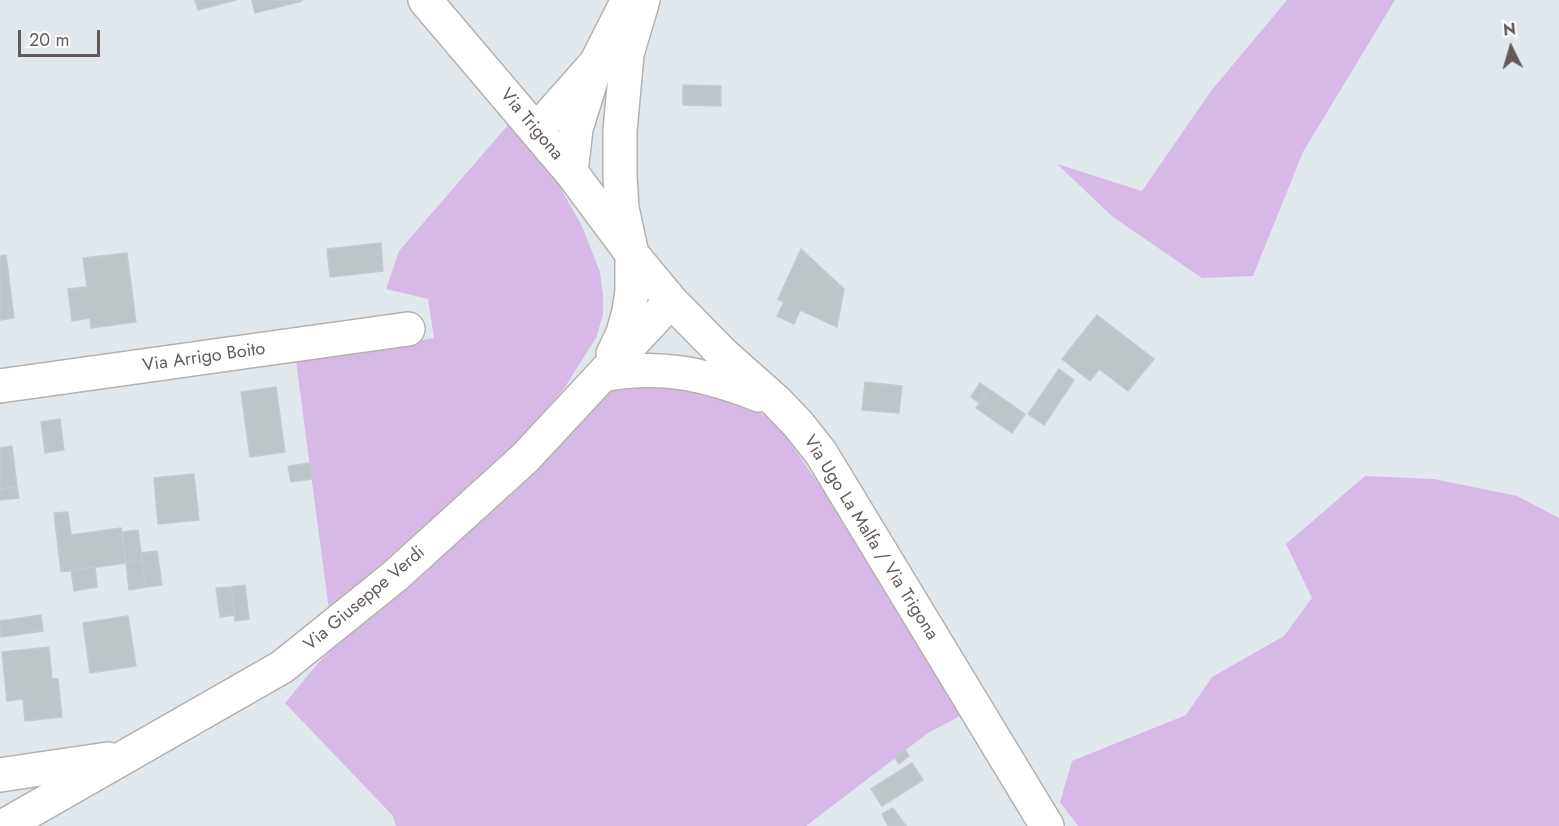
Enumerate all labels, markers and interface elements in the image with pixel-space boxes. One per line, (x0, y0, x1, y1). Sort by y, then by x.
scale bar (21, 18, 104, 56)
north arrow (1481, 18, 1541, 78)
text: N (1502, 18, 1517, 42)
text: 20 m (29, 27, 69, 53)
street label: Via Trigona (495, 85, 567, 165)
street label: Via Arrigo Boito (141, 339, 267, 377)
street label: Via Ugo La Malfa / Via Trigona (798, 432, 942, 644)
street label: Via Giuseppe Verdi (300, 542, 430, 656)

